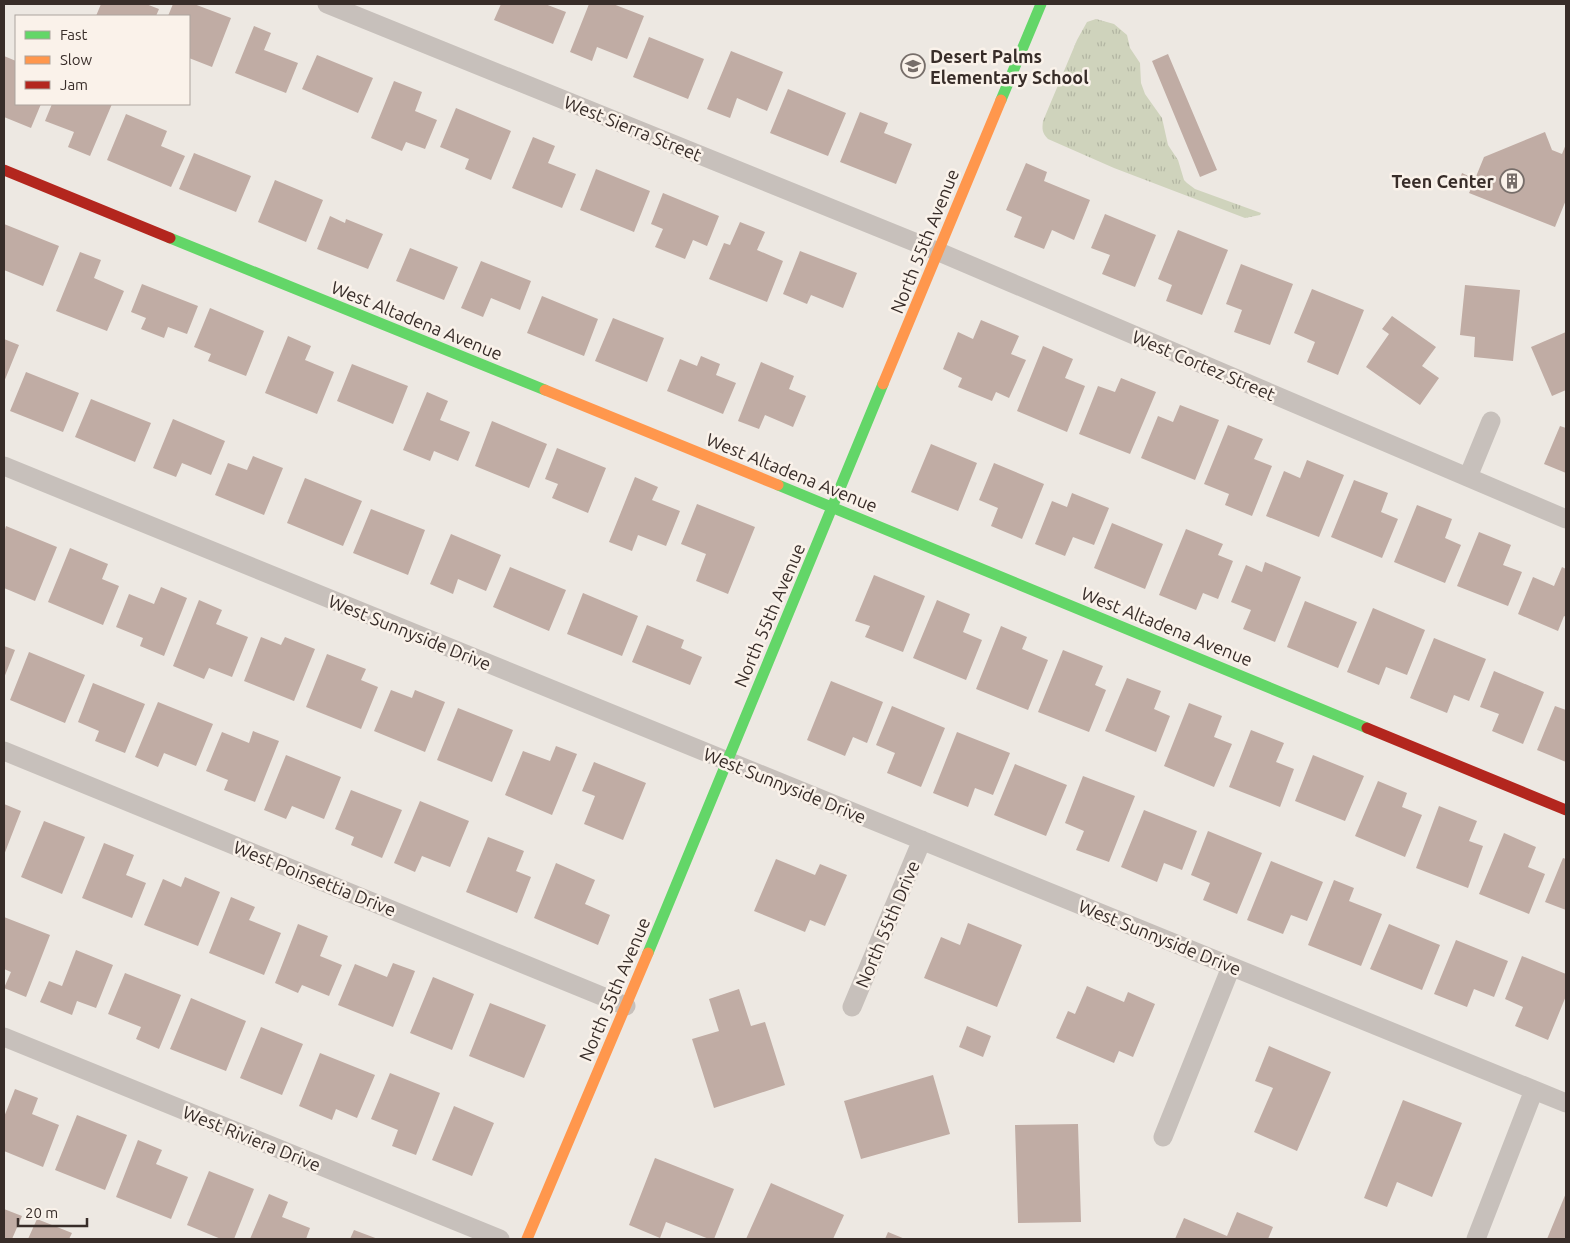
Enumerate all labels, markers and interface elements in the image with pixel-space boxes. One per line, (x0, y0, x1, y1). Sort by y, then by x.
legend (15, 15, 190, 105)
text: Fast (60, 26, 88, 43)
place label: Desert Palms Elementary School (930, 46, 1089, 87)
text: Slow (60, 51, 93, 68)
school or university icon: Desert Palms Elementary School (900, 53, 926, 79)
text: Jam (60, 76, 88, 93)
street label: West Sierra Street (561, 91, 705, 165)
street label: North 55th Avenue (886, 166, 962, 316)
building icon: Teen Center (1499, 168, 1525, 194)
place label: Teen Center (1391, 171, 1495, 191)
street label: West Altadena Avenue (329, 276, 505, 364)
street label: West Cortez Street (1130, 326, 1278, 404)
street label: West Altadena Avenue (704, 428, 880, 516)
street label: North 55th Avenue (730, 540, 808, 690)
street label: West Altadena Avenue (1079, 582, 1255, 670)
street label: West Sunnyside Drive (326, 590, 494, 674)
street label: West Sunnyside Drive (701, 743, 869, 827)
street label: West Poinsettia Drive (231, 836, 399, 920)
street label: North 55th Drive (851, 857, 923, 991)
street label: West Sunnyside Drive (1076, 895, 1244, 979)
street label: North 55th Avenue (575, 914, 653, 1064)
street label: West Riviera Drive (180, 1101, 324, 1175)
scale bar (18, 1196, 86, 1228)
text: 20 m (25, 1204, 58, 1221)

